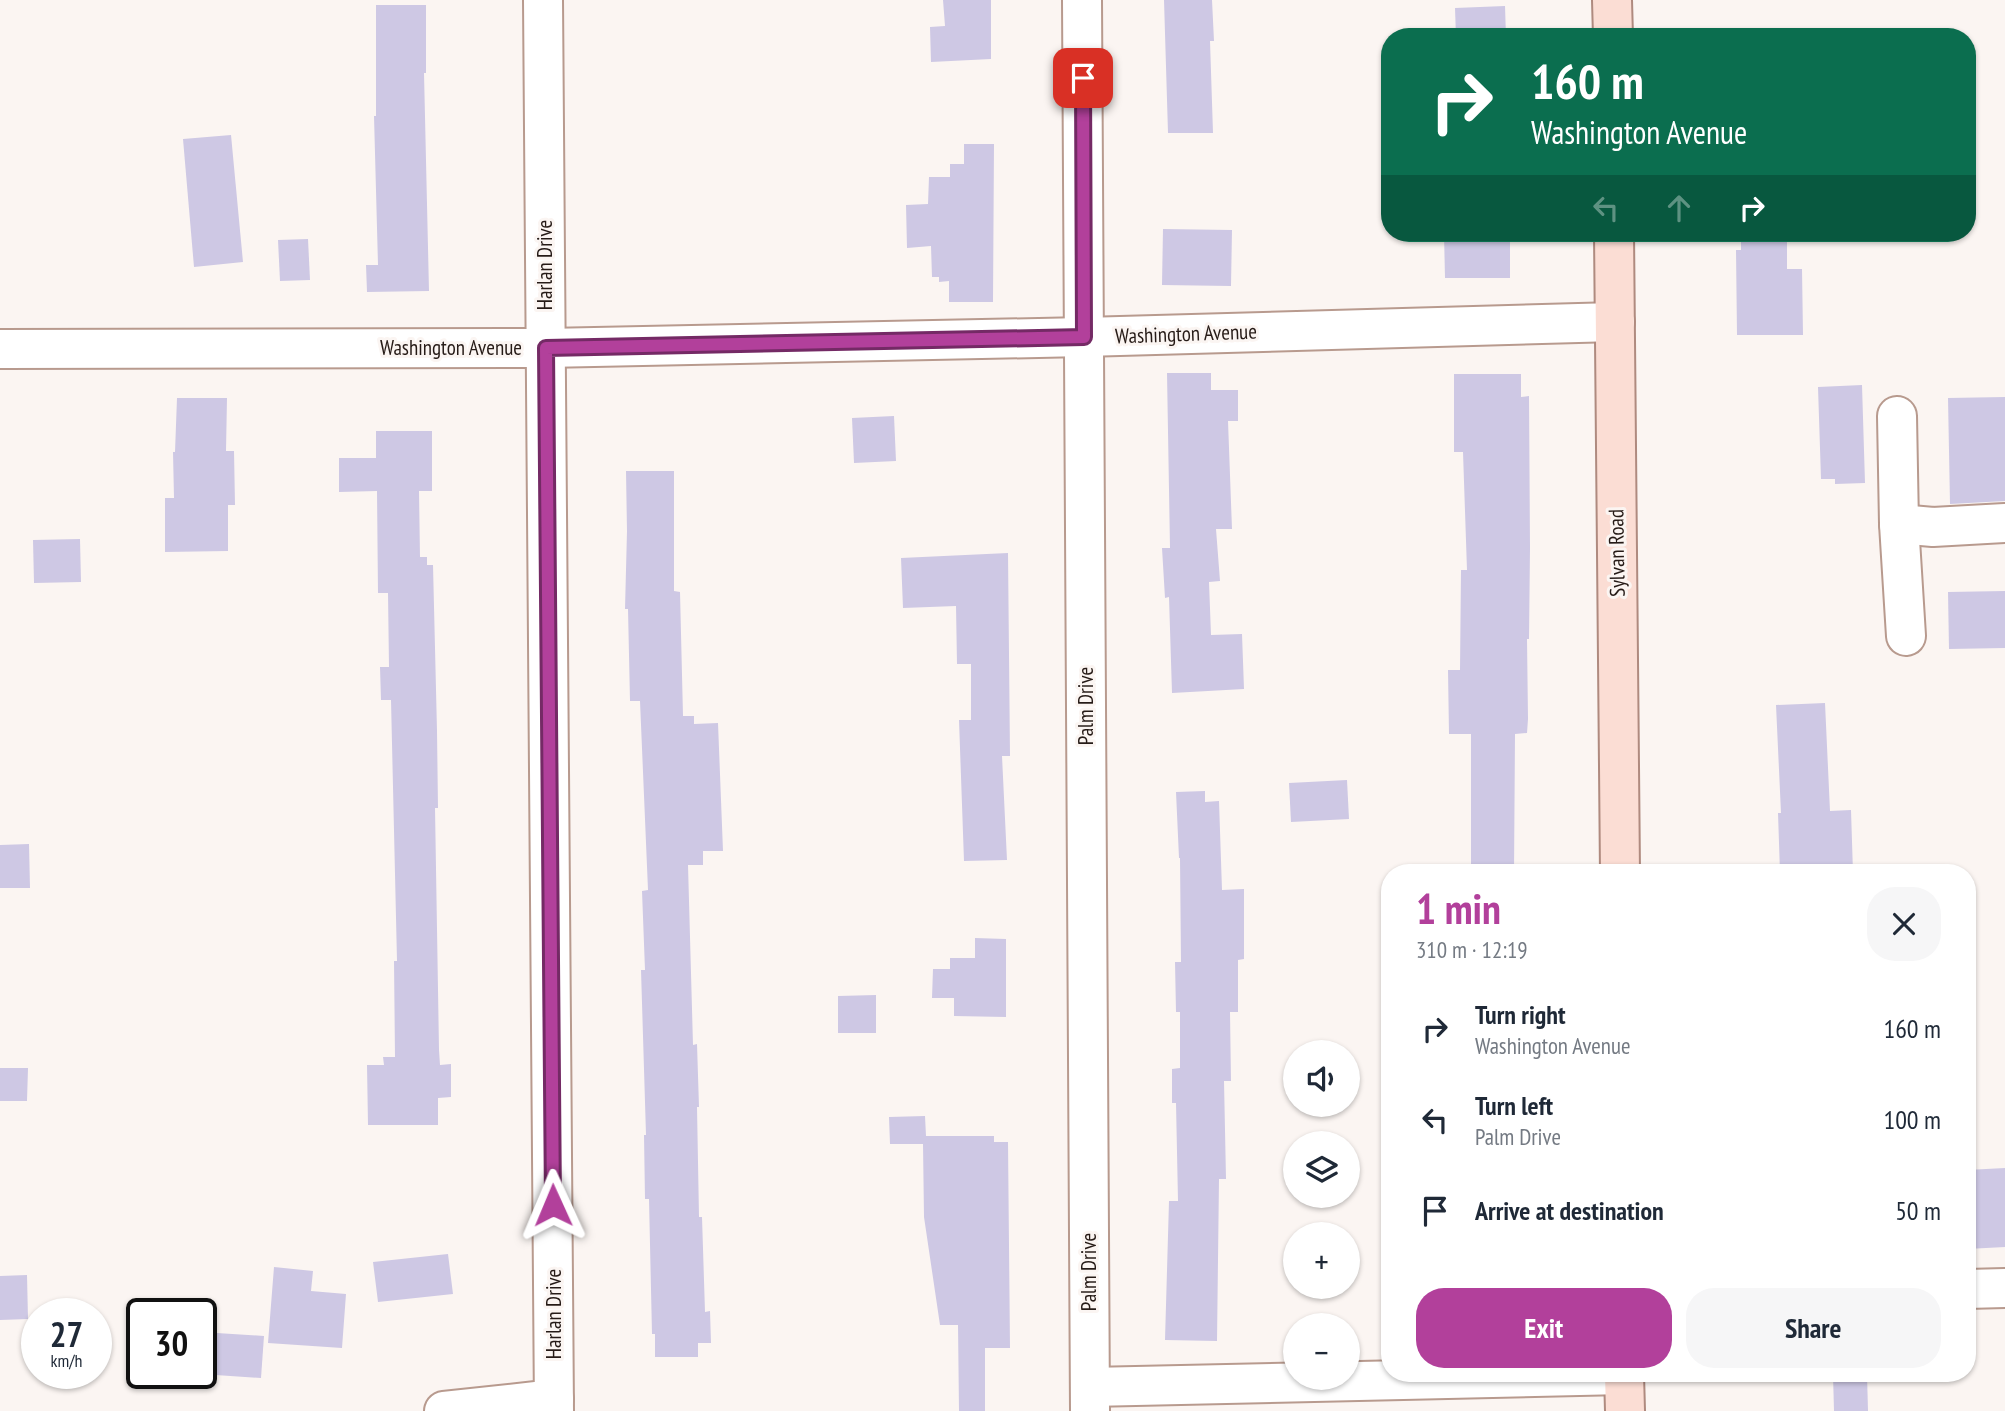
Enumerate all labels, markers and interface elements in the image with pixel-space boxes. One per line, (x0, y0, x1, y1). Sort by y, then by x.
pin (1053, 48, 1113, 108)
text: 160 m (1531, 49, 1644, 113)
icon: right (1416, 56, 1507, 147)
icon: arrive (1064, 59, 1102, 97)
text: Washington Avenue (1531, 111, 1747, 153)
icon: left (1587, 189, 1625, 227)
icon: ahead (1660, 189, 1698, 227)
icon: right (1733, 189, 1771, 227)
street label: Harlan Drive (531, 220, 558, 310)
street label: Washington Avenue (1115, 318, 1257, 349)
street label: Washington Avenue (380, 334, 522, 361)
street label: Sylvan Road (1602, 509, 1631, 597)
street label: Palm Drive (1072, 667, 1099, 745)
text: 1 min (1416, 881, 1501, 936)
button: close (1867, 887, 1941, 961)
text: 310 m · 12:19 (1416, 935, 1528, 964)
text: Turn right (1475, 998, 1566, 1031)
icon: right (1416, 1010, 1454, 1048)
text: 160 m (1883, 1012, 1941, 1045)
text: Washington Avenue (1475, 1031, 1630, 1060)
map controls (1283, 1040, 1360, 1390)
button: sound (1283, 1040, 1360, 1117)
text: Turn left (1475, 1089, 1553, 1122)
icon: left (1416, 1101, 1454, 1139)
text: 100 m (1883, 1103, 1941, 1136)
text: Palm Drive (1475, 1122, 1561, 1151)
button: layers (1283, 1131, 1360, 1208)
position arrow (516, 1168, 590, 1242)
icon: arrive (1416, 1192, 1454, 1230)
text: Arrive at destination (1475, 1194, 1664, 1227)
text: 50 m (1895, 1194, 1941, 1227)
button: + (1283, 1222, 1360, 1299)
street label: Palm Drive (1075, 1233, 1102, 1311)
street label: Harlan Drive (540, 1269, 567, 1359)
button: Exit (1416, 1288, 1672, 1368)
button: Share (1686, 1288, 1941, 1368)
speed limit sign: 30 (126, 1298, 217, 1389)
text: 27 (50, 1311, 83, 1357)
button: − (1283, 1313, 1360, 1390)
text: km/h (51, 1349, 82, 1372)

